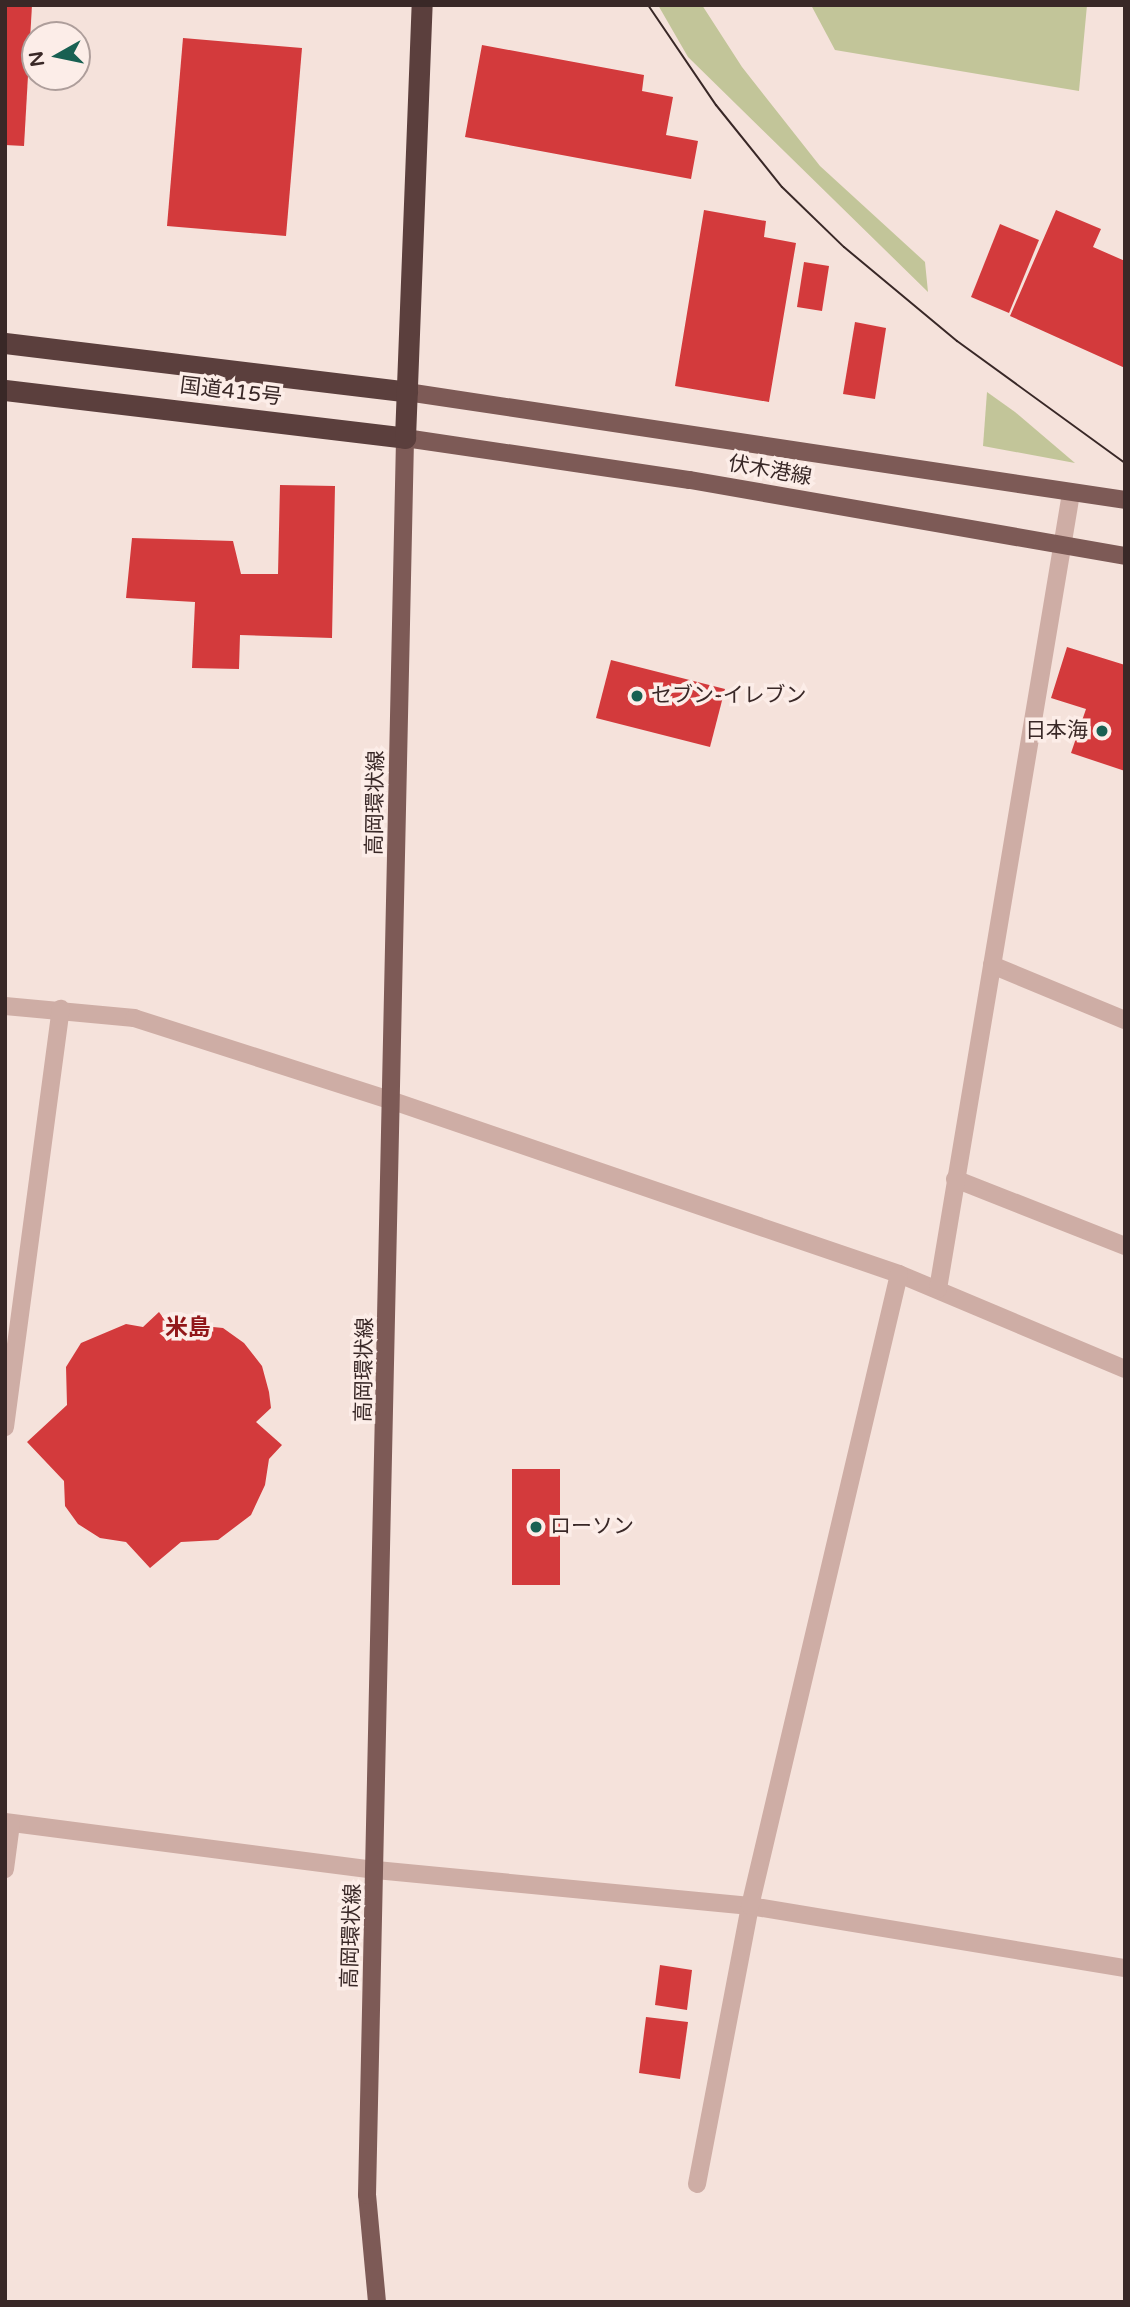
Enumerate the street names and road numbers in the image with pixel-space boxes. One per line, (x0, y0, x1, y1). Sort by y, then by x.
street label: 国道415号 (179, 373, 283, 411)
street label: 伏木港線 (726, 451, 814, 491)
street label: 高岡環状線 (362, 750, 390, 856)
street label: 高岡環状線 (351, 1317, 379, 1423)
street label: 高岡環状線 (338, 1883, 366, 1989)

